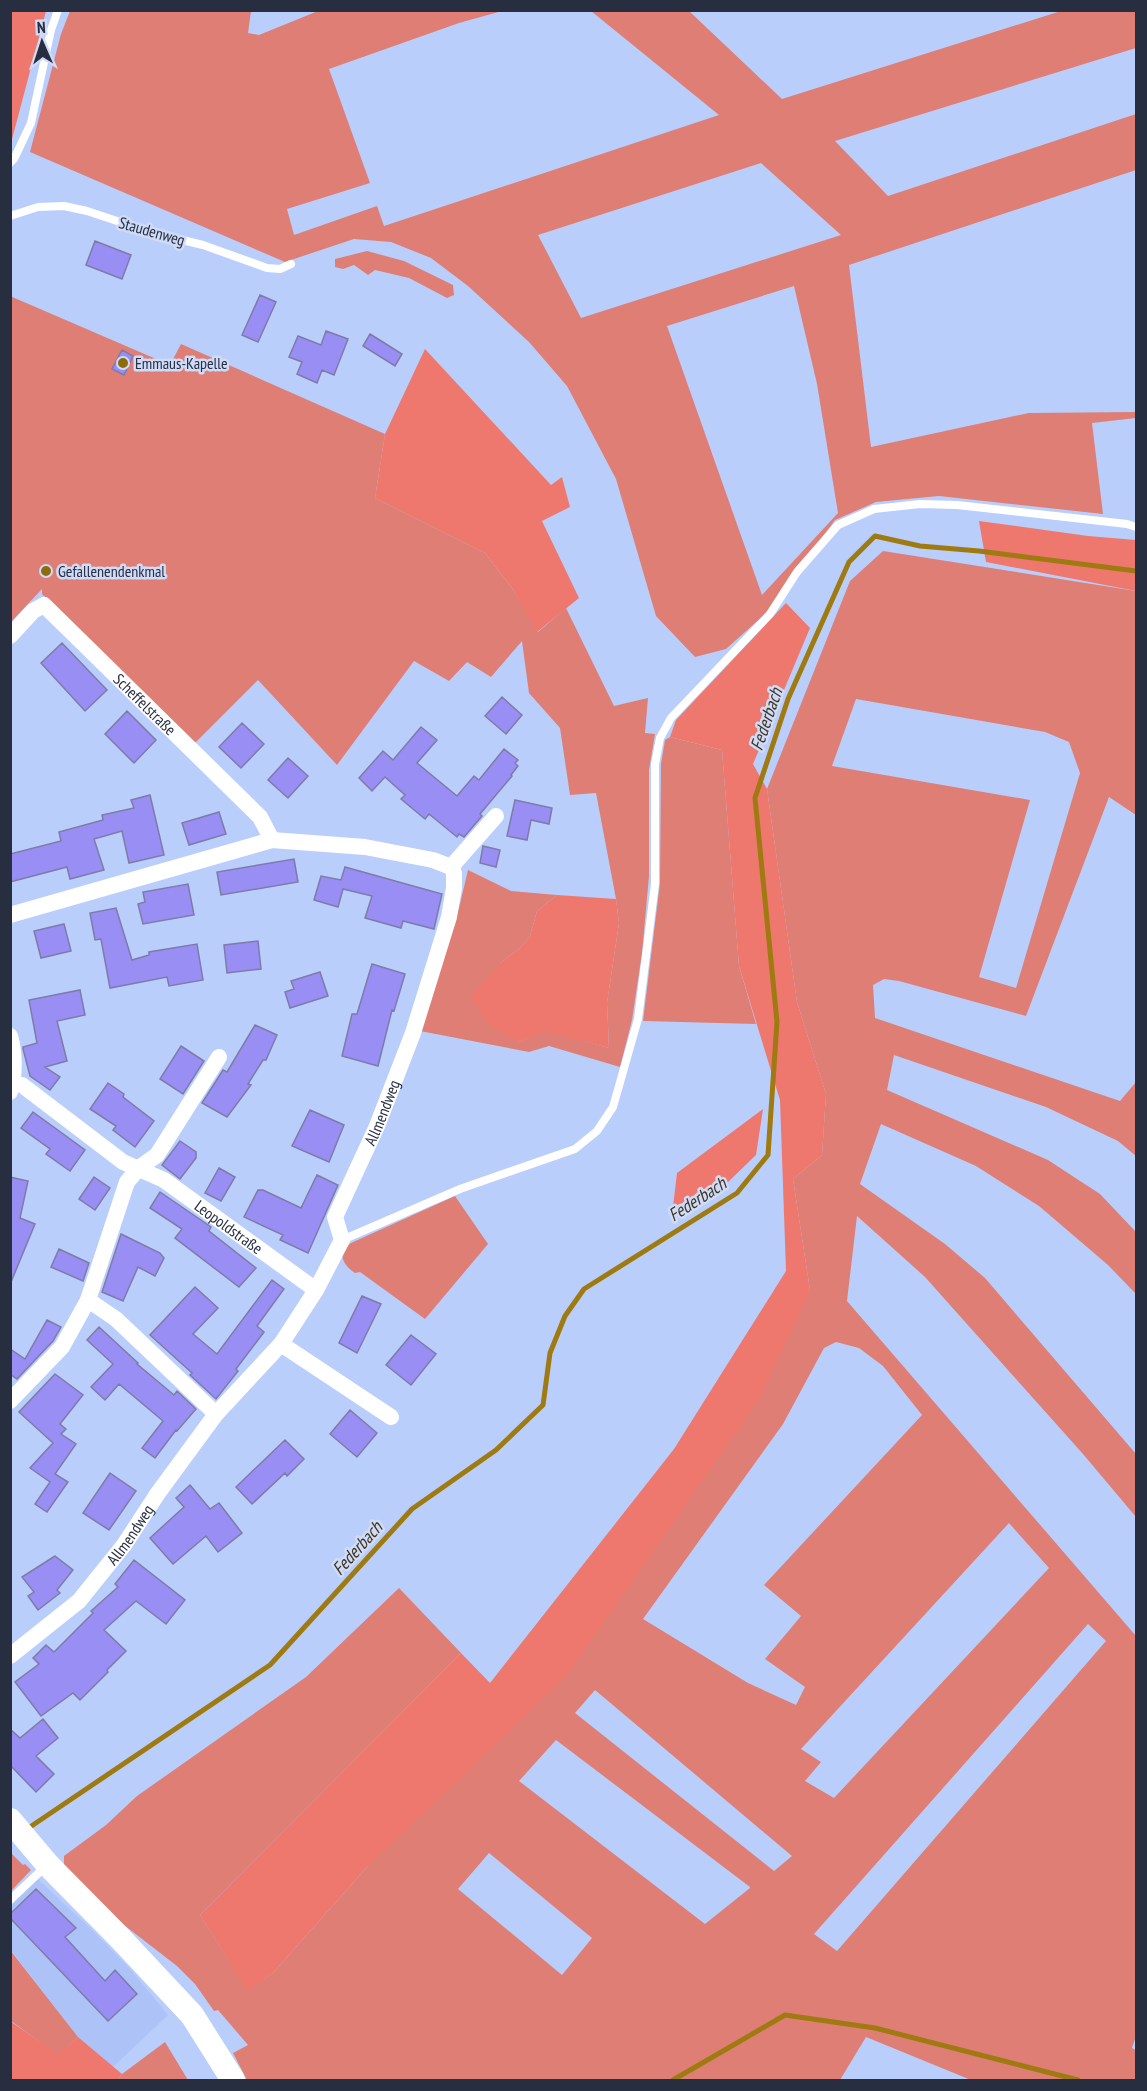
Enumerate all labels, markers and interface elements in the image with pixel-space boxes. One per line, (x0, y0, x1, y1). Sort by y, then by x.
north arrow (12, 12, 72, 72)
text: N (36, 17, 46, 37)
street label: Staudenweg (117, 212, 187, 250)
place label: Emmaus-Kapelle (135, 353, 228, 373)
marker: Emmaus-Kapelle (116, 356, 130, 370)
place label: Gefallenendenkmal (58, 561, 165, 581)
marker: Gefallenendenkmal (39, 564, 53, 578)
street label: Scheffelstraße (110, 669, 180, 739)
water label: Federbach (745, 684, 788, 753)
street label: Allmendweg (360, 1077, 404, 1148)
water label: Federbach (664, 1171, 731, 1226)
street label: Leopoldstraße (191, 1196, 267, 1258)
street label: Allmendweg (102, 1501, 158, 1569)
water label: Federbach (327, 1516, 388, 1580)

